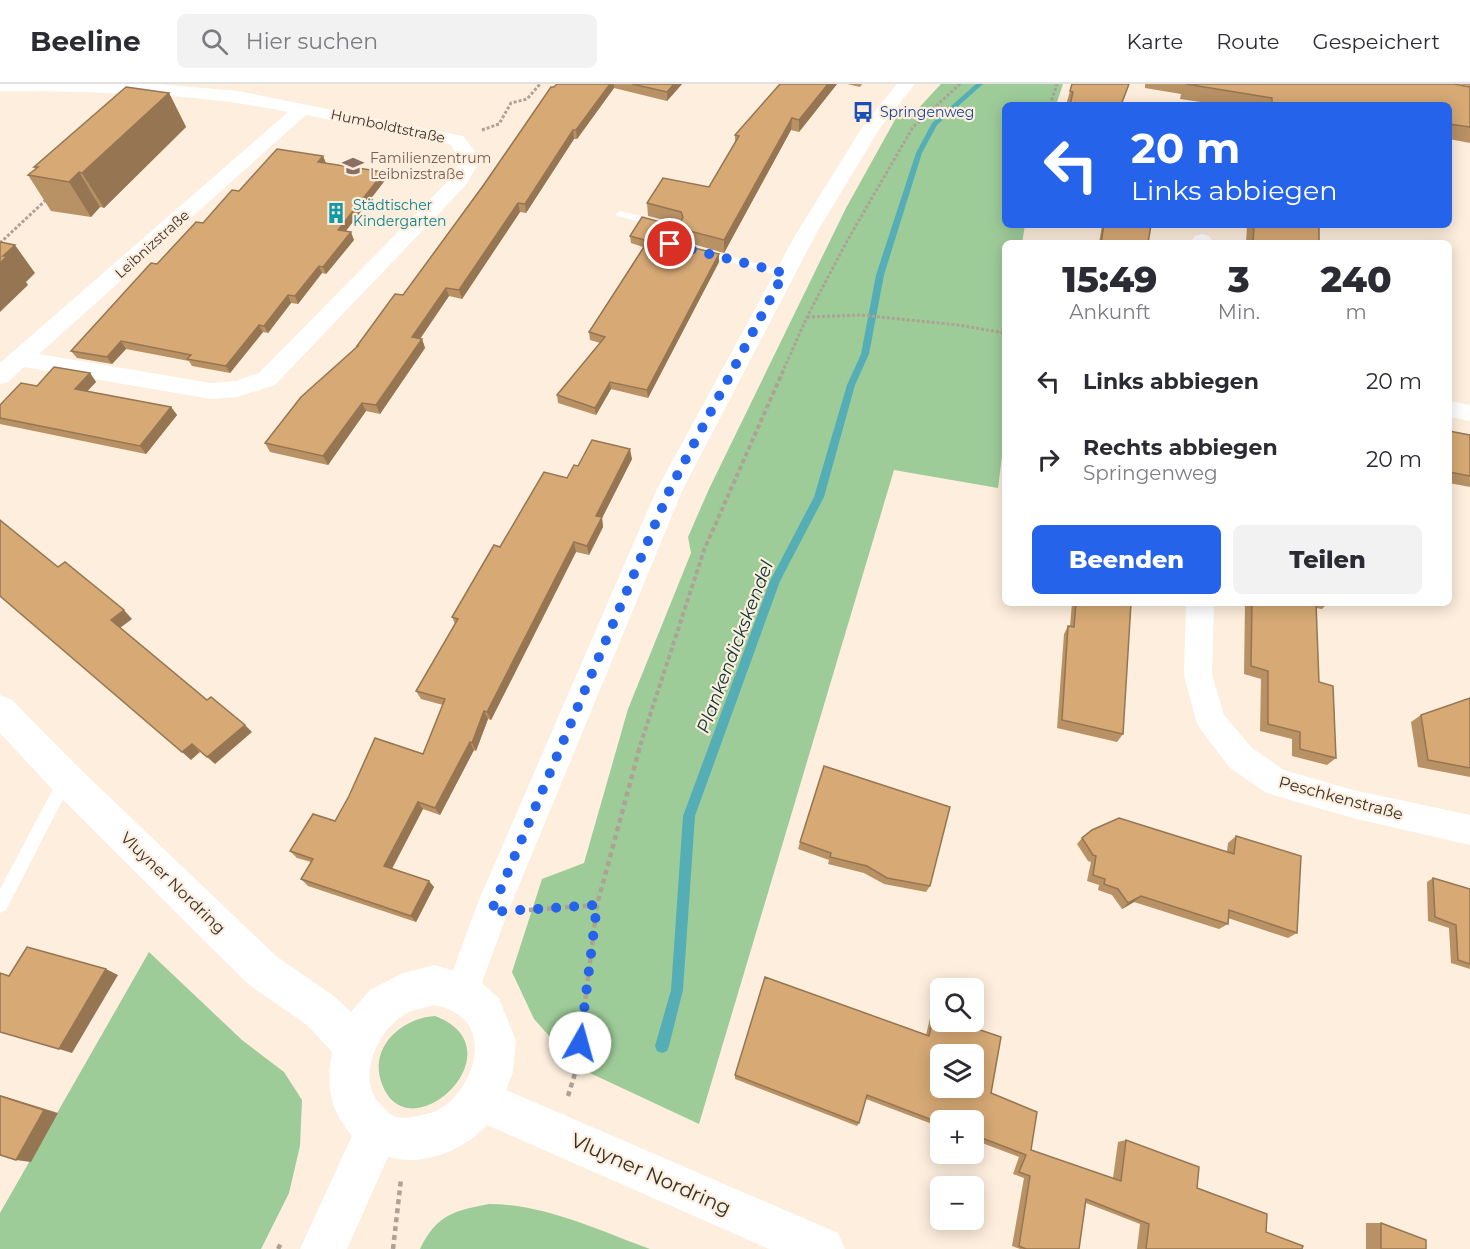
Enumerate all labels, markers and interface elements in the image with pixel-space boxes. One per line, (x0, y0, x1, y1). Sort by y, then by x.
search box (177, 14, 597, 68)
text: Beeline (30, 24, 141, 58)
icon: search (198, 25, 231, 58)
text: Hier suchen (246, 28, 378, 55)
text: Karte (1127, 29, 1183, 54)
text: Route (1216, 29, 1279, 54)
text: Gespeichert (1312, 29, 1440, 54)
bus stop icon: Springenweg (851, 100, 875, 124)
place label: Springenweg (880, 103, 974, 121)
street label: Humboldtstraße (329, 105, 447, 147)
text: 20 m (1131, 122, 1240, 174)
icon: left (1032, 126, 1110, 204)
place label: Familienzentrum Leibnizstraße (370, 149, 491, 183)
school or university icon: Familienzentrum Leibnizstraße (341, 154, 365, 178)
text: Links abbiegen (1131, 174, 1338, 207)
place label: Städtischer Kindergarten (353, 196, 447, 230)
building icon: Städtischer Kindergarten (324, 201, 348, 225)
street label: Leibnizstraße (111, 206, 193, 282)
pin (644, 218, 695, 269)
icon: arrive (653, 227, 686, 260)
text: 15:49 (1062, 257, 1157, 301)
text: 3 (1228, 257, 1250, 301)
text: 240 (1320, 257, 1392, 301)
text: Ankunft (1069, 300, 1151, 324)
text: Min. (1218, 300, 1260, 324)
text: m (1345, 300, 1367, 324)
icon: left (1032, 365, 1065, 398)
text: Links abbiegen (1083, 368, 1259, 395)
text: 20 m (1366, 368, 1422, 395)
text: Rechts abbiegen (1083, 434, 1278, 461)
icon: right (1032, 443, 1065, 476)
text: 20 m (1366, 446, 1422, 473)
text: Springenweg (1083, 461, 1218, 485)
button: Beenden (1032, 525, 1221, 594)
button: Teilen (1233, 525, 1422, 594)
water label: Plankendickskendel (692, 558, 778, 736)
street label: Peschkenstraße (1277, 772, 1405, 824)
street label: Vluyner Nordring (117, 828, 229, 938)
map controls (930, 978, 984, 1230)
button: search (930, 978, 984, 1032)
position arrow (548, 1011, 612, 1075)
button: layers (930, 1044, 984, 1098)
button: + (930, 1110, 984, 1164)
street label: Vluyner Nordring (567, 1128, 735, 1220)
button: − (930, 1176, 984, 1230)

